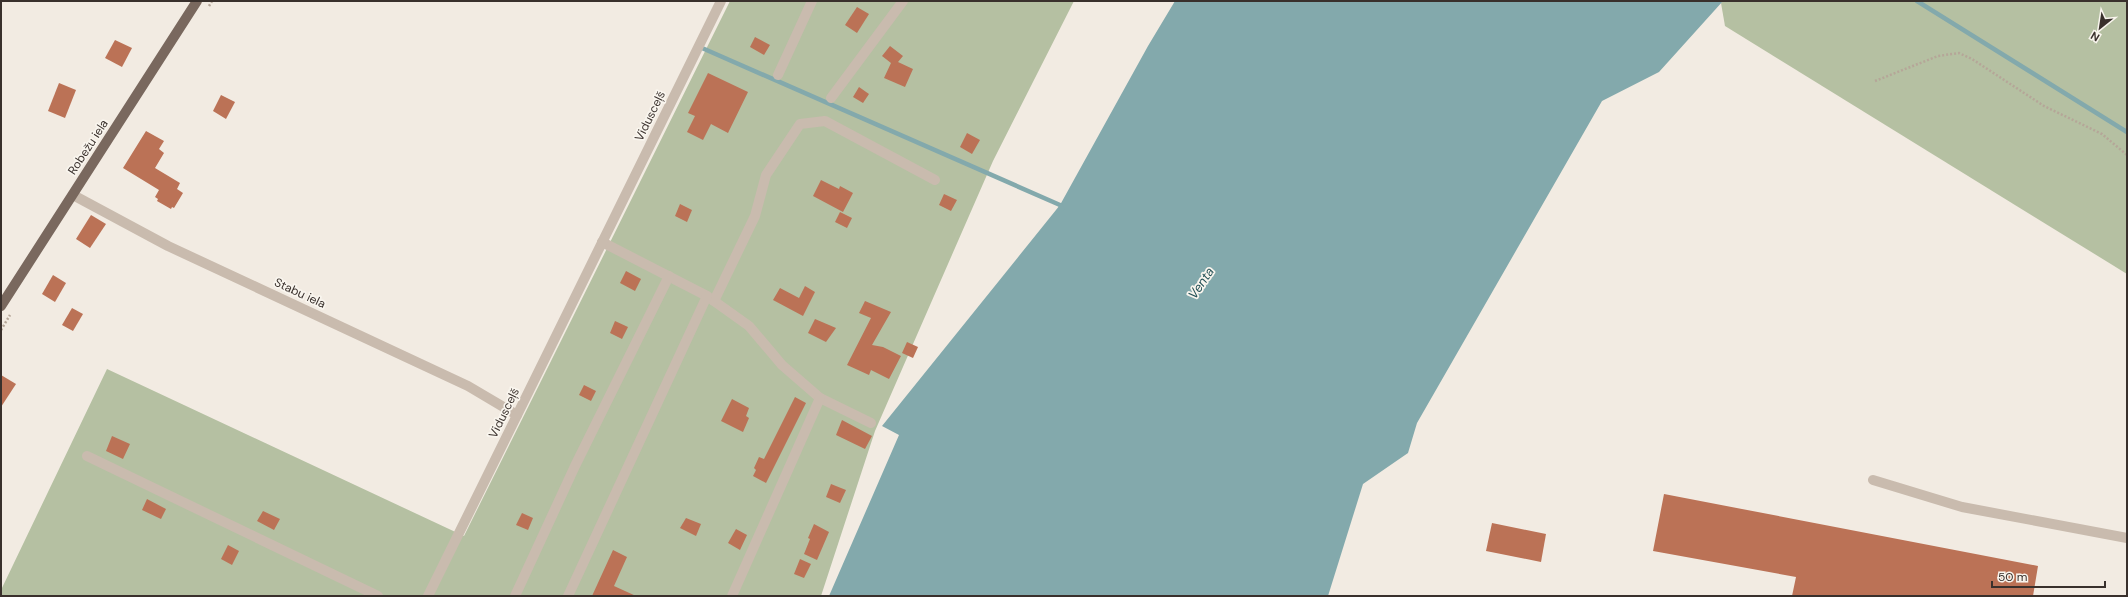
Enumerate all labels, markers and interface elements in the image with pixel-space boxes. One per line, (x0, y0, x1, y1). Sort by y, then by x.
north arrow (2080, 8, 2120, 48)
text: N (2088, 29, 2102, 45)
street label: Vidusceļš (631, 88, 669, 144)
street label: Robežu iela (64, 116, 112, 178)
water label: Venta (1184, 264, 1218, 302)
street label: Stabu iela (272, 274, 328, 312)
street label: Vidusceļš (485, 385, 523, 441)
scale bar (1992, 563, 2105, 589)
text: 50 m (1998, 569, 2027, 585)

